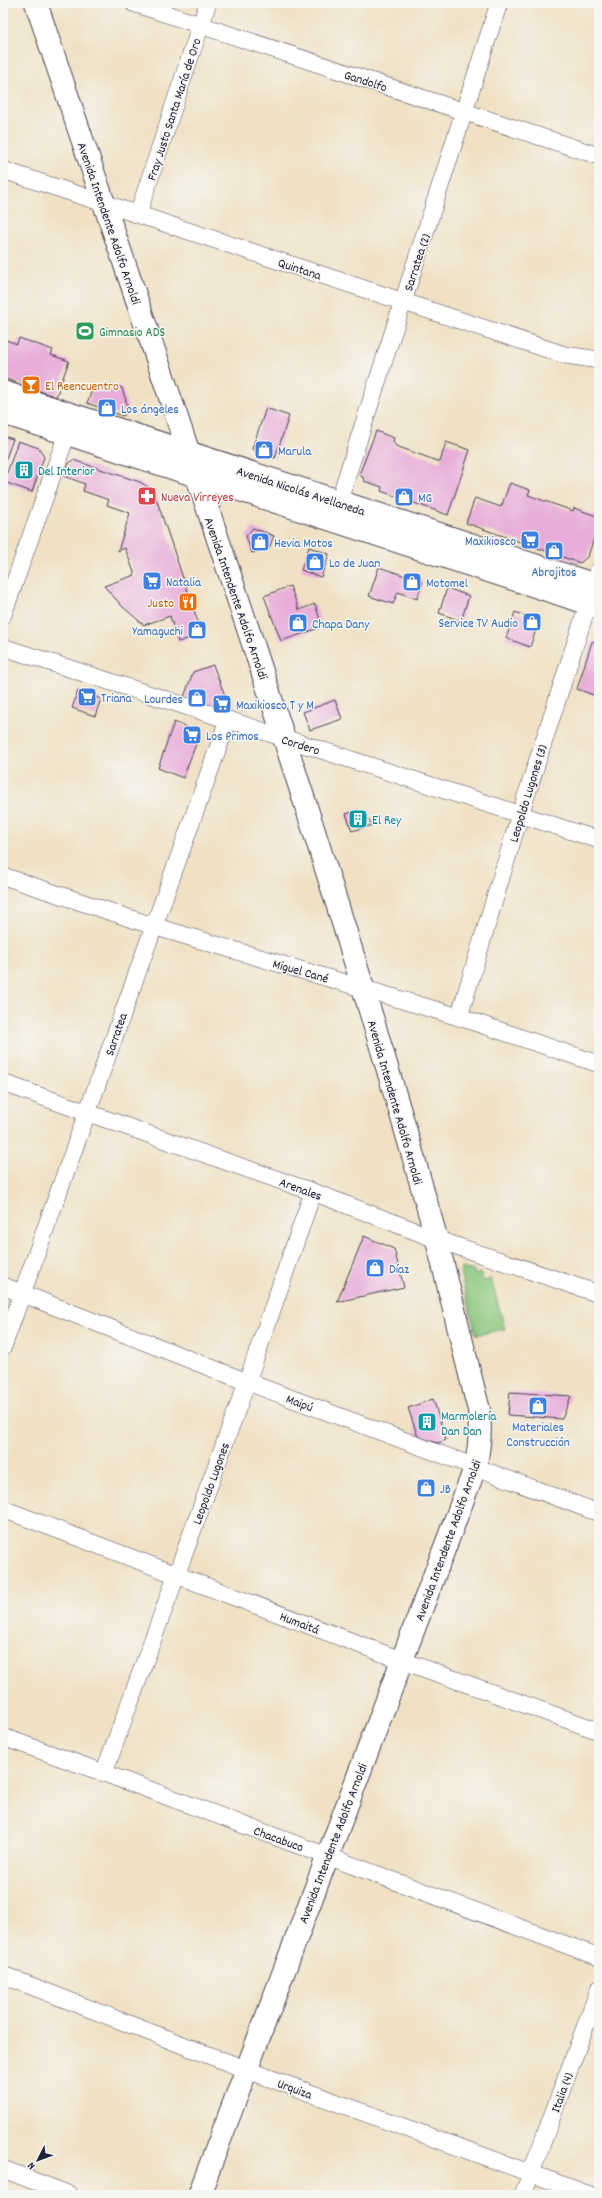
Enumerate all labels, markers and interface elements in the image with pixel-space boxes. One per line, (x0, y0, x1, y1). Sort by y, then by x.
street label: Fray Justo Santa María de Oro (143, 36, 207, 184)
street label: Gandolfo (341, 67, 389, 98)
street label: Avenida Intendente Adolfo Arnoldi (71, 140, 145, 308)
street label: Sarratea (2) (400, 232, 437, 294)
street label: Quintana (275, 254, 324, 287)
sports icon: Gimnasio ADS (74, 320, 96, 342)
place label: Gimnasio ADS (99, 324, 165, 343)
bar icon: El Reencuentro (20, 374, 42, 396)
place label: El Reencuentro (45, 378, 119, 397)
shop icon: Los ángeles (96, 397, 118, 419)
place label: Los ángeles (121, 401, 179, 420)
shop icon: Marula (253, 439, 275, 461)
place label: Marula (278, 443, 312, 462)
building icon: Del Interior (13, 459, 35, 481)
place label: Del Interior (38, 463, 95, 482)
street label: Avenida Nicolás Avellaneda (234, 463, 368, 522)
pharmacy icon: Nueva Virreyes (136, 485, 158, 507)
shop icon: MG (393, 486, 415, 508)
place label: Nueva Virreyes (161, 489, 234, 508)
place label: MG (418, 490, 432, 509)
street label: Avenida Intendente Adolfo Arnoldi (198, 515, 272, 683)
supermarket icon: Maxikiosco (519, 529, 541, 551)
shop icon: Hevia Motos (249, 531, 271, 553)
place label: Maxikiosco (465, 533, 516, 552)
place label: Hevia Motos (274, 535, 333, 554)
shop icon: Abrojitos (543, 540, 565, 562)
shop icon: Lo de Juan (304, 551, 326, 573)
place label: Lo de Juan (329, 555, 380, 574)
place label: Abrojitos (531, 564, 577, 583)
supermarket icon: Natalia (141, 570, 163, 592)
shop icon: Motomel (401, 571, 423, 593)
place label: Natalia (166, 574, 202, 593)
place label: Motomel (426, 575, 468, 594)
restaurant icon: Justo (177, 591, 199, 613)
place label: Justo (148, 595, 174, 614)
shop icon: Service TV Audio (521, 611, 543, 633)
shop icon: Chapa Dany (287, 612, 309, 634)
place label: Service TV Audio (439, 615, 518, 634)
place label: Chapa Dany (312, 616, 370, 635)
shop icon: Yamaguchi (186, 619, 208, 641)
place label: Yamaguchi (132, 623, 184, 642)
supermarket icon: Triana (76, 686, 98, 708)
shop icon: Lourdes (186, 687, 208, 709)
place label: Triana (101, 690, 133, 709)
place label: Lourdes (144, 691, 183, 710)
supermarket icon: Maxikiosco T y M (211, 693, 233, 715)
place label: Maxikiosco T y M (236, 697, 314, 716)
supermarket icon: Los Primos (181, 724, 203, 746)
place label: Los Primos (206, 728, 259, 747)
street label: Cordero (279, 731, 322, 762)
street label: Leopoldo Lugones (3) (505, 742, 553, 845)
building icon: El Rey (347, 808, 369, 830)
place label: El Rey (372, 812, 402, 831)
street label: Miguel Cané (270, 955, 331, 990)
street label: Sarratea (101, 1010, 134, 1059)
street label: Avenida Intendente Adolfo Arnoldi (361, 1018, 426, 1188)
street label: Arenales (276, 1174, 324, 1207)
shop icon: Díaz (364, 1257, 386, 1279)
place label: Díaz (389, 1261, 409, 1280)
street label: Maipú (283, 1391, 315, 1418)
shop icon: Materiales Construcción (527, 1395, 549, 1417)
place label: Marmolería Dan Dan (441, 1408, 497, 1442)
building icon: Marmolería Dan Dan (416, 1411, 438, 1433)
place label: Materiales Construcción (506, 1419, 570, 1453)
street label: Leopoldo Lugones (189, 1440, 236, 1528)
street label: Avenida Intendente Adolfo Arnoldi (411, 1457, 488, 1624)
shop icon: JB (415, 1477, 437, 1499)
place label: JB (440, 1481, 451, 1500)
street label: Humaitá (277, 1608, 322, 1641)
street label: Avenida Intendente Adolfo Arnoldi (295, 1760, 374, 1927)
street label: Chacabuco (250, 1823, 306, 1858)
street label: Italia (4) (547, 2070, 579, 2116)
street label: Urquiza (274, 2075, 315, 2106)
north arrow (18, 2140, 58, 2180)
text: N (24, 2158, 40, 2173)

